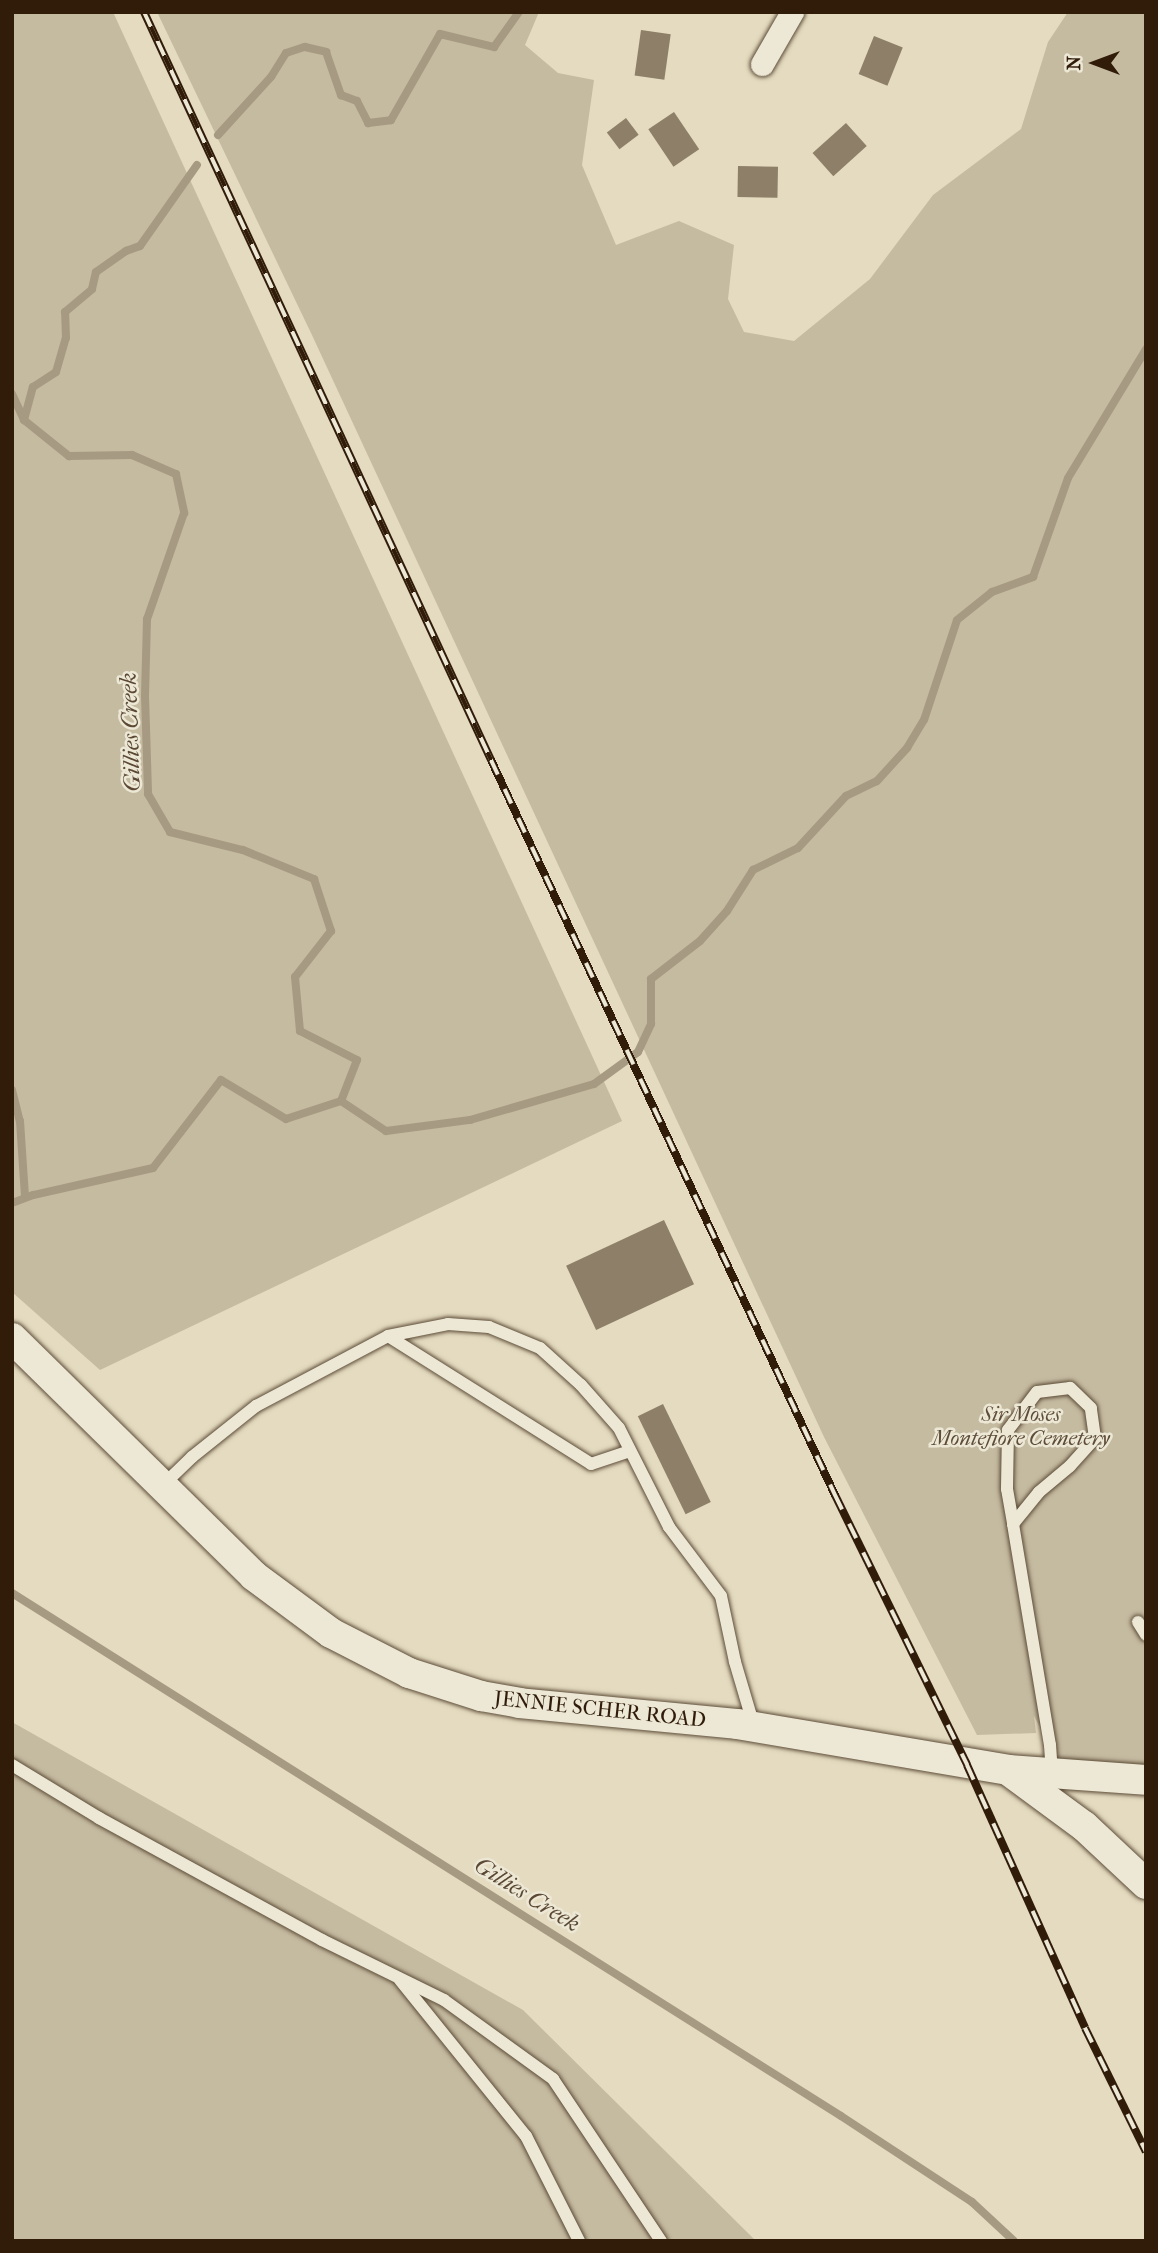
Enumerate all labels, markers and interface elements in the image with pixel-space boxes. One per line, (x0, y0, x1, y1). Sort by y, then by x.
north arrow (1060, 28, 1130, 98)
text: N (1063, 56, 1085, 70)
water label: Gillies Creek (115, 672, 147, 792)
park label: Sir Moses Montefiore Cemetery (932, 1401, 1110, 1451)
street label: JENNIE SCHER ROAD (493, 1685, 707, 1733)
water label: Gillies Creek (469, 1852, 585, 1938)

